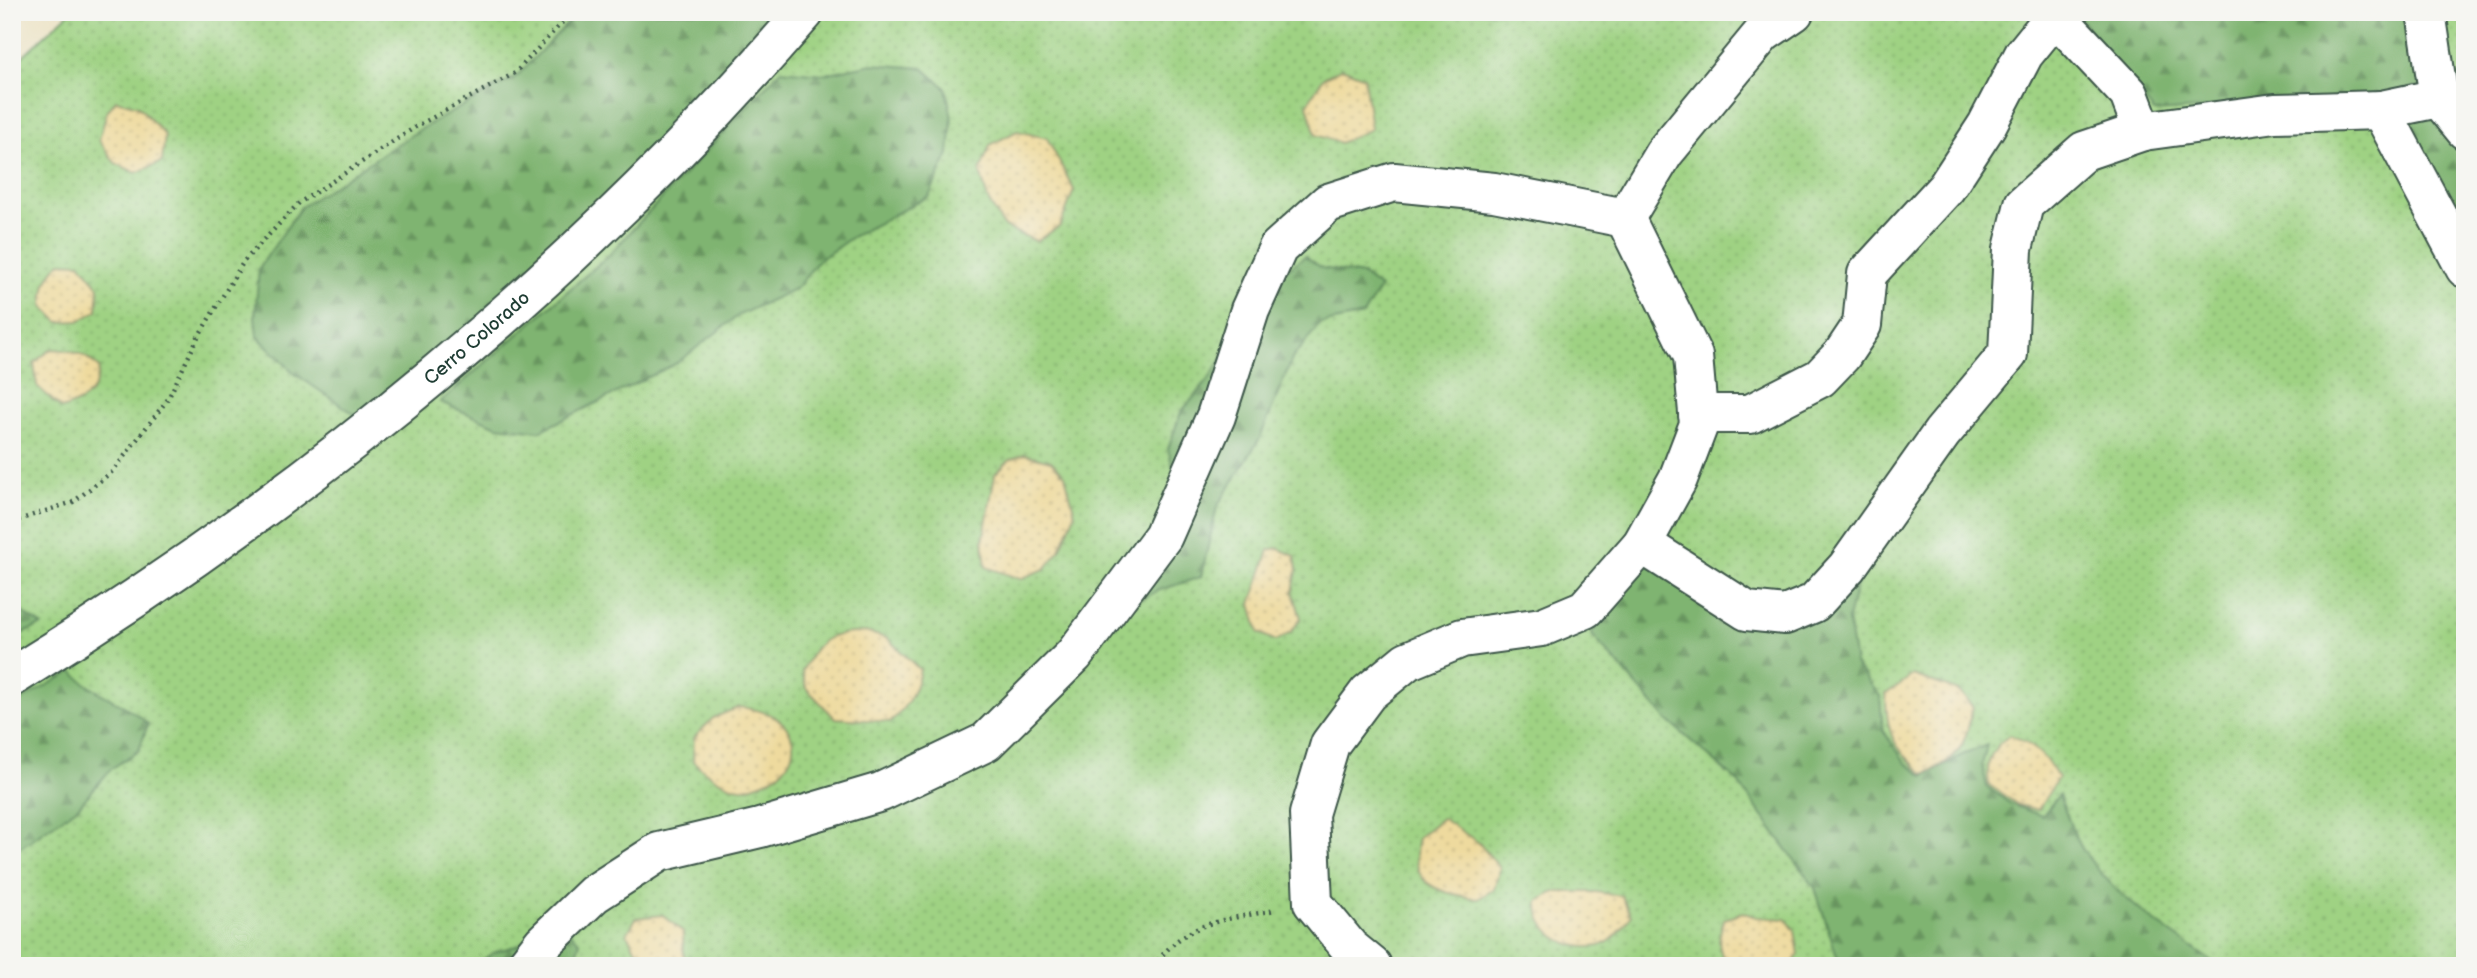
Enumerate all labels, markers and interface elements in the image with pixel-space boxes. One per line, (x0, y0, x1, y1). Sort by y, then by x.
street label: Cerro Colorado (419, 286, 535, 390)

